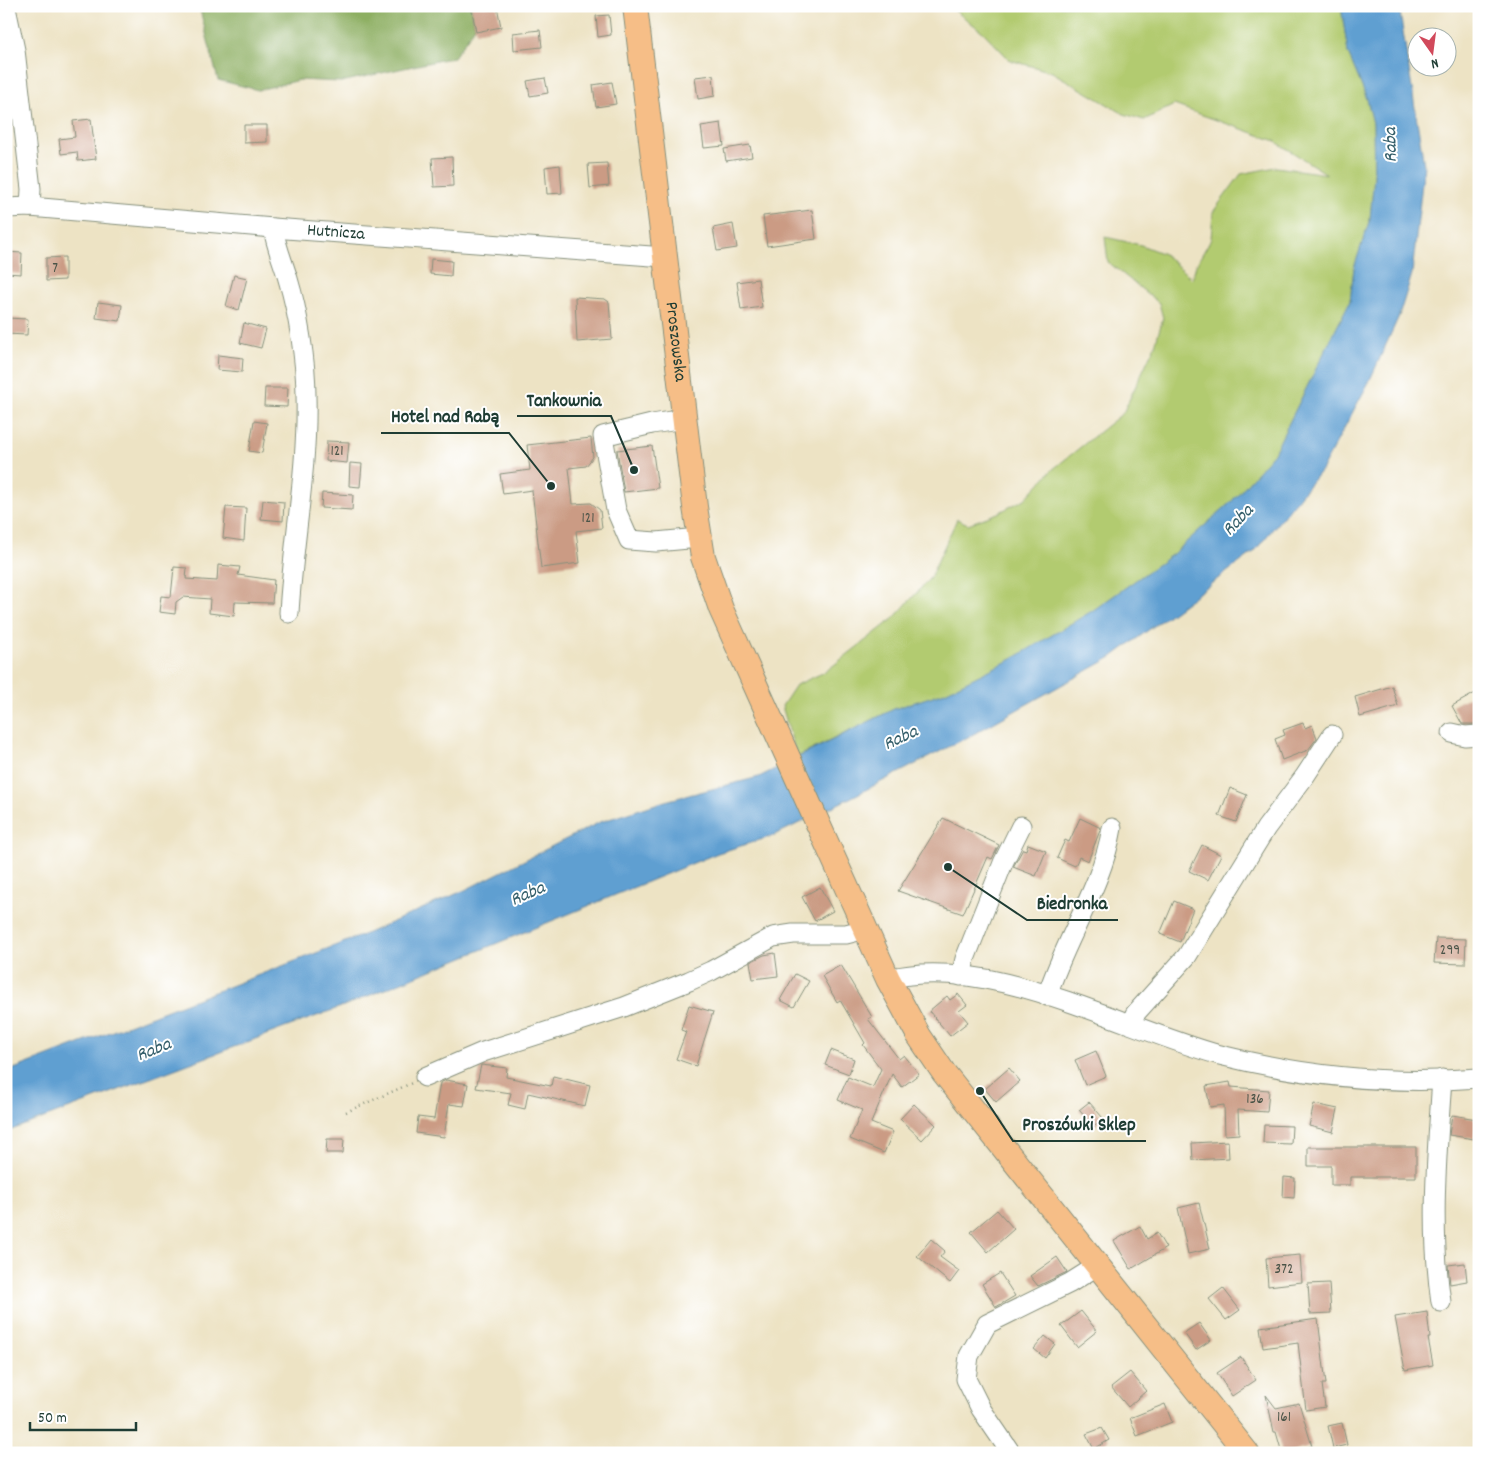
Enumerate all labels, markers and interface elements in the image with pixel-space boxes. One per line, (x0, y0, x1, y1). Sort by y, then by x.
north arrow (1408, 28, 1458, 78)
text: N (1429, 52, 1440, 73)
water label: Raba (1378, 126, 1406, 163)
street label: Hutnicza (306, 218, 366, 247)
house number: 7 (52, 258, 58, 280)
street label: Proszowska (658, 300, 692, 384)
callout: Tankownia (517, 382, 611, 416)
text: Tankownia (527, 389, 603, 416)
callout: Hotel nad Rabą (381, 399, 509, 433)
text: Hotel nad Rabą (391, 405, 500, 432)
house number: 121 (330, 441, 344, 463)
water label: Raba (1217, 498, 1262, 543)
house number: 121 (581, 508, 595, 530)
water label: Raba (879, 719, 924, 759)
water label: Raba (506, 875, 551, 915)
callout: Biedronka (1027, 886, 1118, 920)
text: Biedronka (1037, 892, 1108, 919)
house number: 299 (1440, 940, 1460, 962)
water label: Raba (133, 1031, 176, 1070)
house number: 136 (1246, 1089, 1264, 1111)
callout: Proszówki Sklep (1013, 1107, 1146, 1141)
text: Proszówki Sklep (1022, 1113, 1136, 1140)
house number: 372 (1275, 1259, 1293, 1281)
scale bar (30, 1399, 136, 1431)
house number: 161 (1277, 1407, 1291, 1429)
text: 50 m (38, 1408, 67, 1430)

